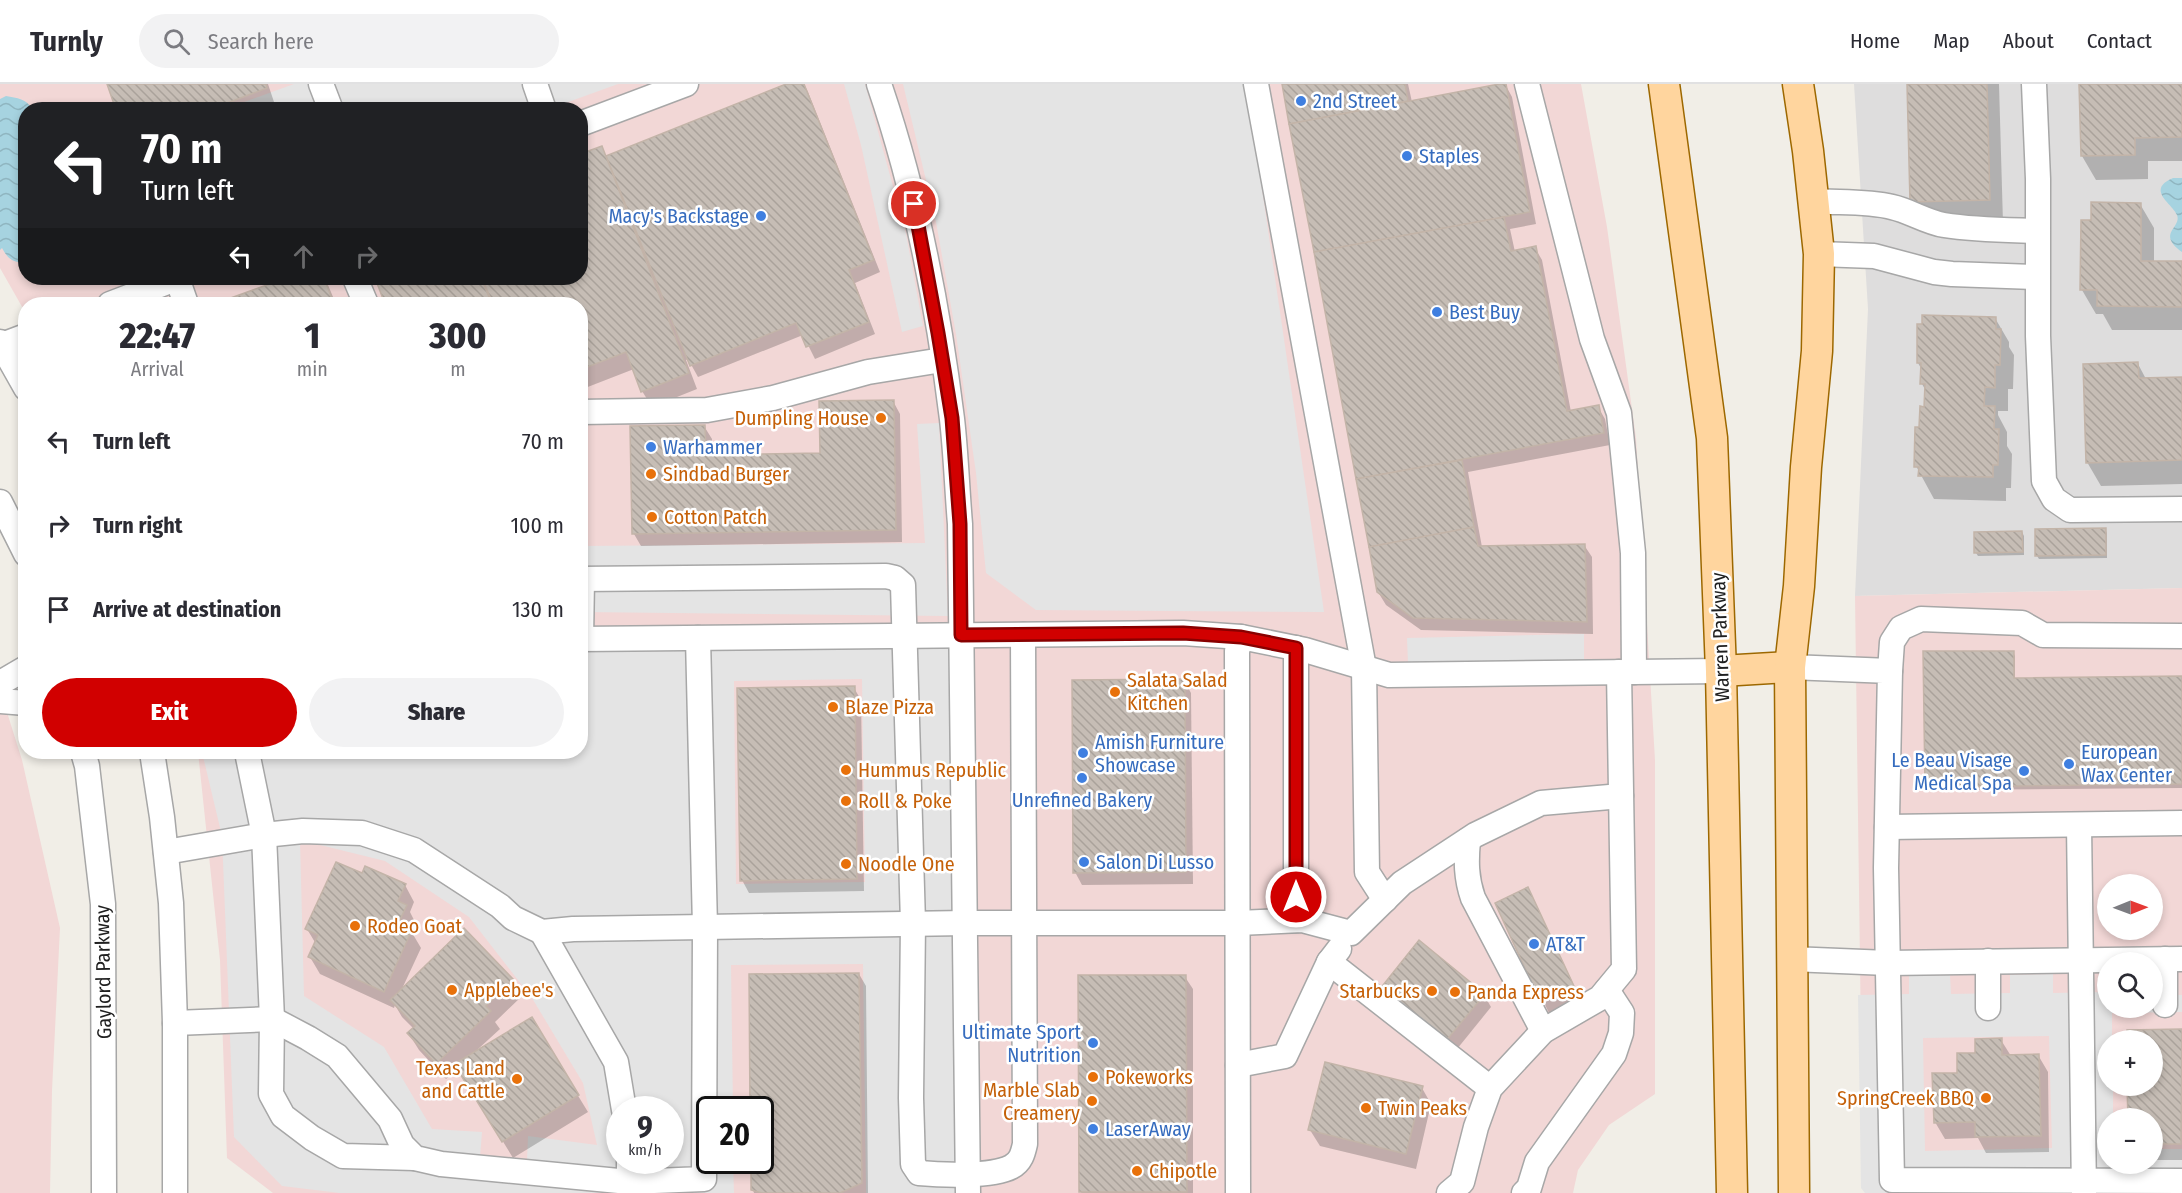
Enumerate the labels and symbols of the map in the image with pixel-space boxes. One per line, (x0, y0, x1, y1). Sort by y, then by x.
place label: 2nd Street (1313, 89, 1397, 113)
marker: 2nd Street (1294, 94, 1308, 108)
place label: Staples (1419, 144, 1479, 168)
marker: Staples (1400, 149, 1414, 163)
pin (888, 178, 939, 229)
place label: Macy's Backstage (608, 204, 749, 228)
marker: Macy's Backstage (754, 209, 768, 223)
place label: Best Buy (1449, 300, 1520, 324)
marker: Best Buy (1430, 305, 1444, 319)
place label: Dumpling House (734, 406, 869, 430)
marker: Dumpling House (874, 411, 888, 425)
place label: Warhammer (663, 435, 762, 459)
marker: Warhammer (644, 440, 658, 454)
place label: Sindbad Burger (663, 462, 789, 486)
marker: Sindbad Burger (644, 467, 658, 481)
place label: Cotton Patch (664, 505, 767, 529)
marker: Cotton Patch (645, 510, 659, 524)
street label: Warren Parkway (1706, 572, 1734, 702)
place label: Salata Salad Kitchen (1127, 668, 1228, 715)
marker: Salata Salad Kitchen (1108, 685, 1122, 699)
place label: Blaze Pizza (845, 695, 934, 719)
marker: Blaze Pizza (826, 700, 840, 714)
place label: Amish Furniture Showcase (1095, 730, 1224, 777)
place label: European Wax Center (2081, 740, 2172, 787)
marker: Amish Furniture Showcase (1076, 746, 1090, 760)
place label: Le Beau Visage Medical Spa (1891, 748, 2012, 795)
marker: European Wax Center (2062, 757, 2076, 771)
place label: Hummus Republic (858, 758, 1007, 782)
marker: Hummus Republic (839, 763, 853, 777)
marker: Le Beau Visage Medical Spa (2017, 764, 2031, 778)
marker: Unrefined Bakery (1075, 771, 1089, 785)
place label: Unrefined Bakery (1012, 788, 1152, 812)
place label: Roll & Poke (858, 789, 952, 813)
marker: Roll & Poke (839, 794, 853, 808)
place label: Salon Di Lusso (1096, 850, 1214, 874)
place label: Noodle One (858, 852, 955, 876)
marker: Salon Di Lusso (1077, 855, 1091, 869)
marker: Noodle One (839, 857, 853, 871)
position arrow (1264, 865, 1328, 929)
north arrow (2097, 874, 2163, 940)
street label: Gaylord Parkway (90, 905, 116, 1039)
place label: Rodeo Goat (367, 914, 463, 938)
marker: Rodeo Goat (348, 919, 362, 933)
place label: AT&T (1546, 932, 1586, 956)
marker: AT&T (1527, 937, 1541, 951)
place label: Applebee's (464, 978, 553, 1002)
place label: Starbucks (1339, 979, 1420, 1003)
place label: Panda Express (1467, 980, 1584, 1004)
marker: Applebee's (445, 983, 459, 997)
marker: Starbucks (1425, 984, 1439, 998)
marker: Panda Express (1448, 985, 1462, 999)
place label: Ultimate Sport Nutrition (962, 1020, 1081, 1067)
marker: Ultimate Sport Nutrition (1086, 1036, 1100, 1050)
place label: Texas Land and Cattle (416, 1056, 505, 1103)
place label: Pokeworks (1105, 1065, 1193, 1089)
marker: Pokeworks (1086, 1070, 1100, 1084)
marker: Texas Land and Cattle (510, 1072, 524, 1086)
place label: Marble Slab Creamery (983, 1078, 1080, 1125)
place label: SpringCreek BBQ (1837, 1086, 1974, 1110)
marker: SpringCreek BBQ (1979, 1091, 1993, 1105)
marker: Marble Slab Creamery (1085, 1094, 1099, 1108)
speed limit sign: 20 (696, 1096, 774, 1174)
place label: Twin Peaks (1378, 1096, 1467, 1120)
marker: Twin Peaks (1359, 1101, 1373, 1115)
place label: LaserAway (1105, 1117, 1191, 1141)
marker: LaserAway (1086, 1122, 1100, 1136)
place label: Chipotle (1149, 1159, 1217, 1183)
marker: Chipotle (1130, 1164, 1144, 1178)

